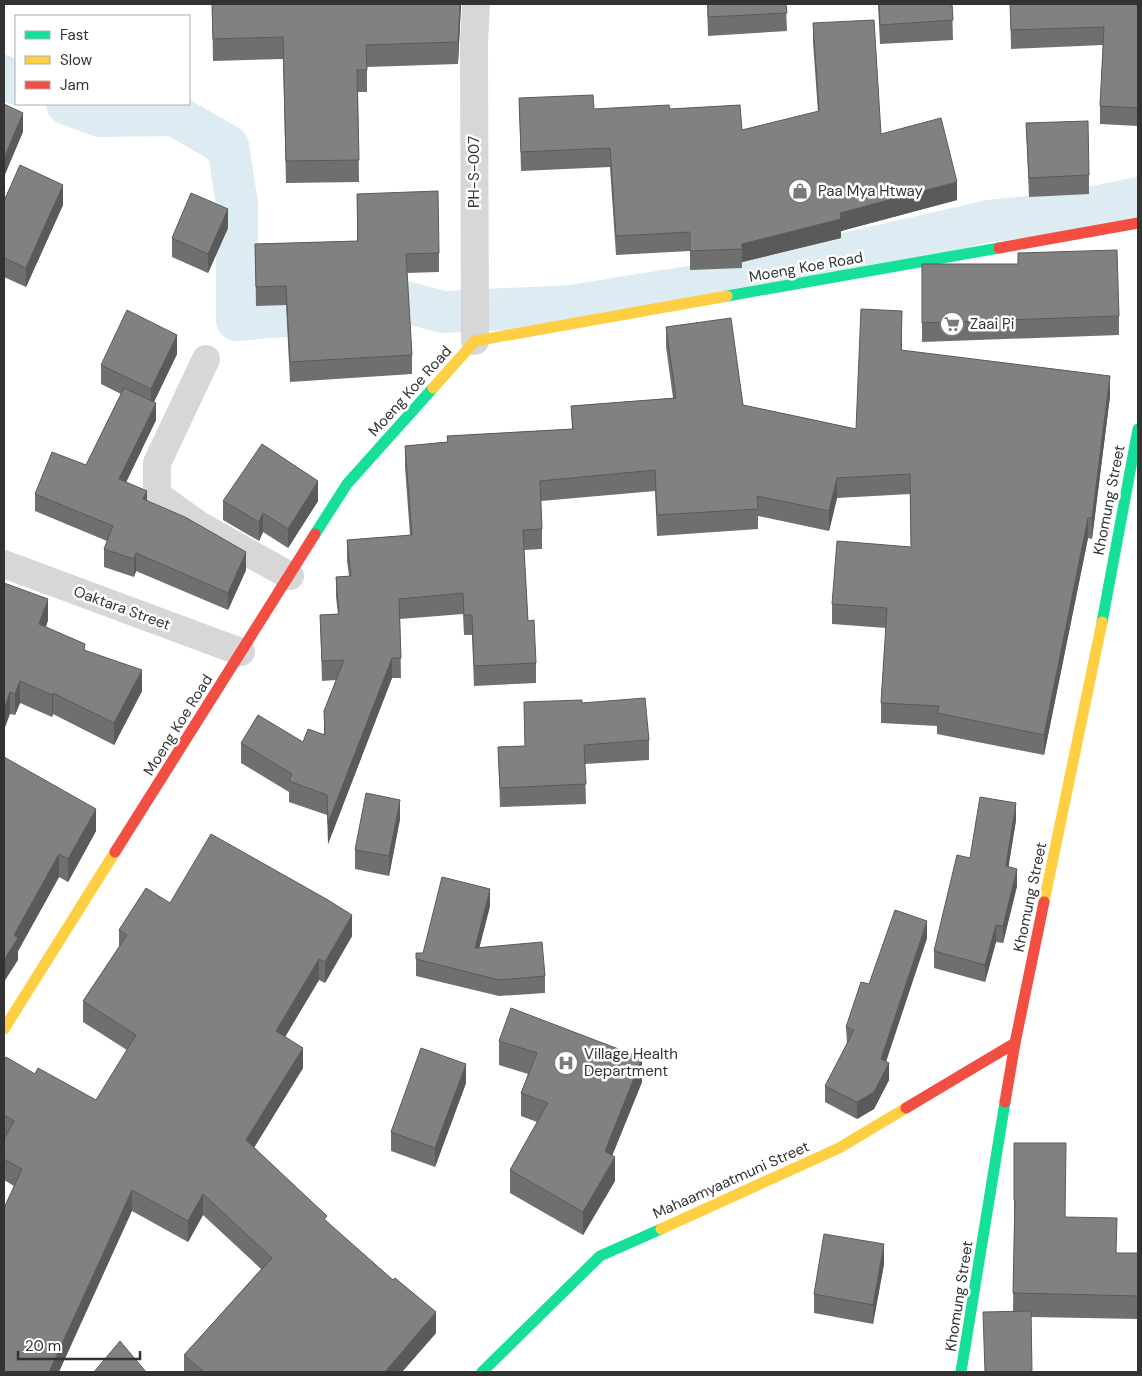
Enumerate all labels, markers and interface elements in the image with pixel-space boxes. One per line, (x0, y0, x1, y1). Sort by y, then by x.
legend (15, 15, 190, 105)
text: Fast (60, 25, 89, 45)
text: Slow (60, 50, 93, 70)
text: Jam (60, 75, 89, 95)
street label: PH-S-007 (464, 136, 484, 208)
shop icon: Paa Mya Htway (787, 178, 813, 204)
place label: Paa Mya Htway (818, 181, 924, 201)
street label: Moeng Koe Road (747, 247, 865, 287)
supermarket icon: Zaai Pi (939, 311, 965, 337)
place label: Zaai Pi (970, 314, 1014, 334)
street label: Moeng Koe Road (364, 341, 456, 441)
street label: Khomung Street (1089, 443, 1129, 557)
street label: Oaktara Street (71, 581, 173, 635)
street label: Moeng Koe Road (139, 671, 217, 779)
street label: Khomung Street (1009, 840, 1051, 954)
place label: Village Health Department (584, 1044, 678, 1081)
hospital icon: Village Health Department (553, 1050, 579, 1076)
street label: Mahaamyaatmuni Street (650, 1136, 813, 1224)
street label: Khomung Street (940, 1239, 978, 1353)
scale bar (18, 1328, 140, 1360)
text: 20 m (25, 1336, 61, 1356)

